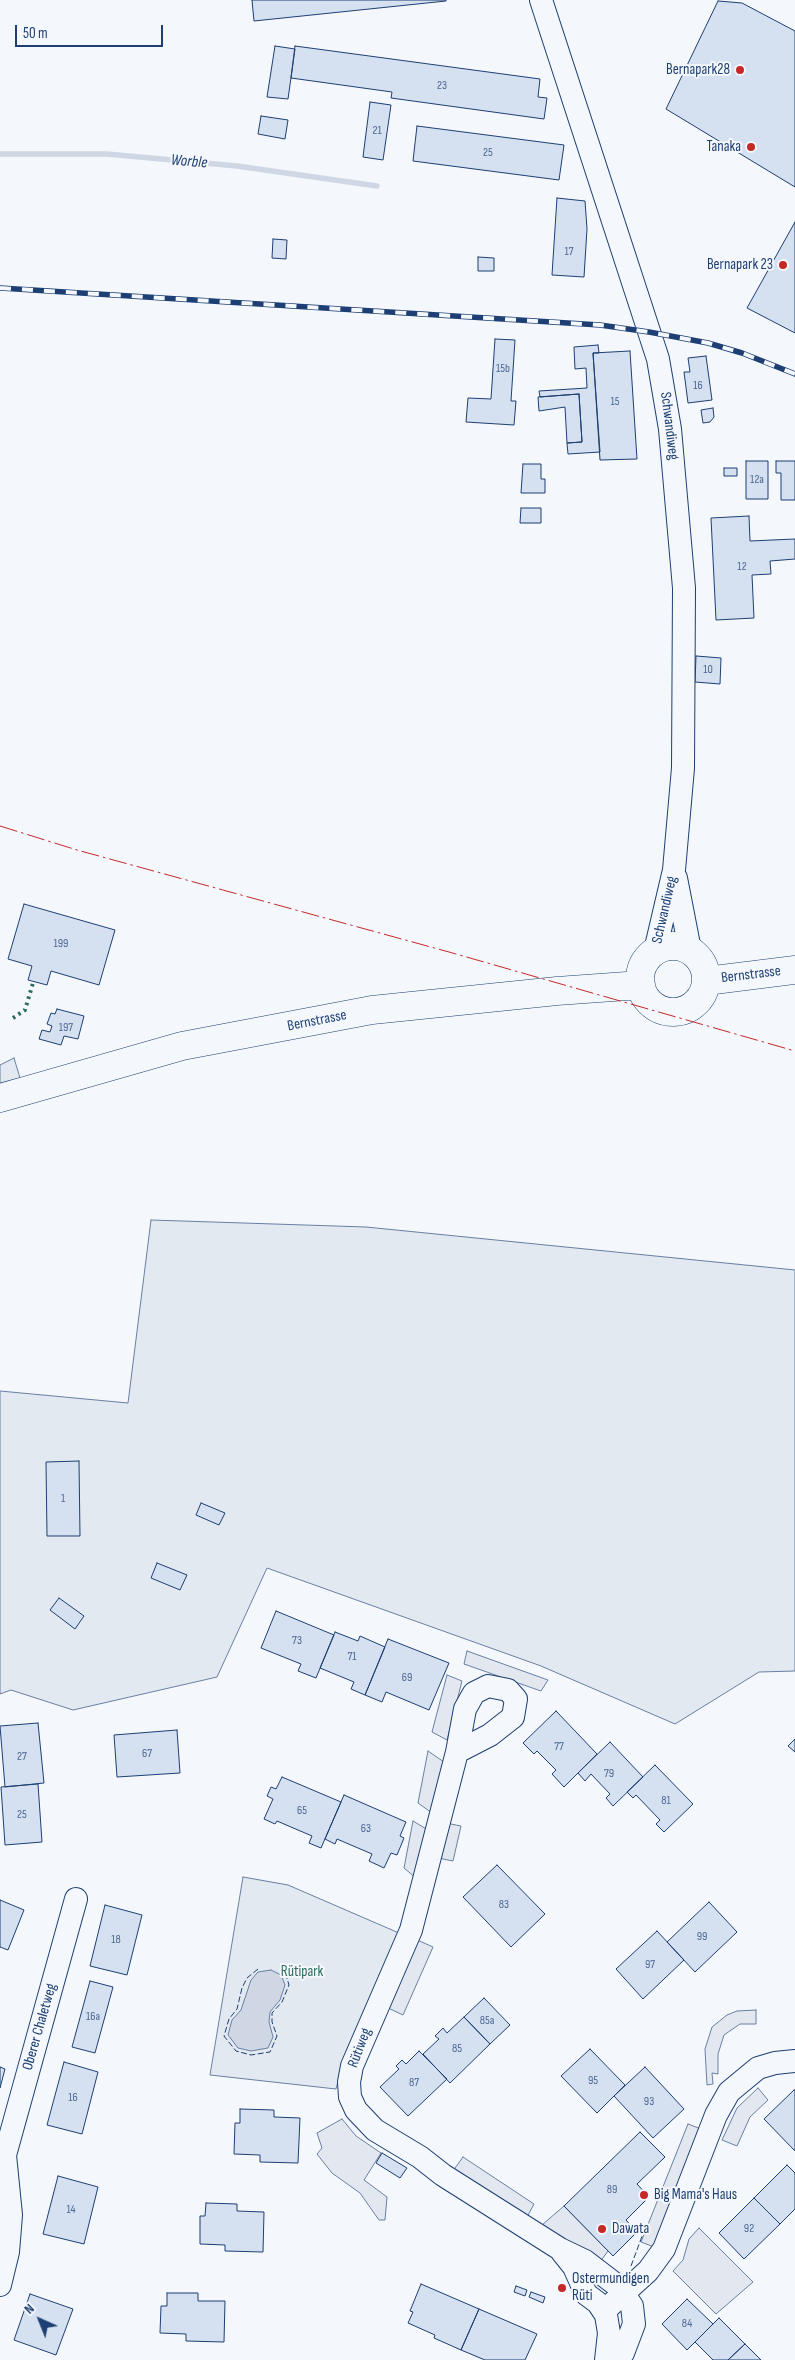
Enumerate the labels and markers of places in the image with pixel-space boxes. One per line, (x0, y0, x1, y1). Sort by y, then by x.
place label: Bernapark28 (666, 61, 730, 79)
marker: Bernapark28 (734, 64, 746, 76)
place label: Tanaka (706, 138, 741, 156)
marker: Tanaka (745, 141, 757, 153)
place label: Bernapark 23 (707, 256, 773, 274)
marker: Bernapark 23 (777, 259, 789, 271)
place label: Big Mama's Haus (654, 2186, 737, 2204)
marker: Big Mama's Haus (638, 2189, 650, 2201)
place label: Dawata (612, 2220, 649, 2238)
marker: Dawata (596, 2223, 608, 2235)
place label: Ostermundigen Rüti (572, 2270, 649, 2305)
marker: Ostermundigen Rüti (556, 2282, 568, 2294)

